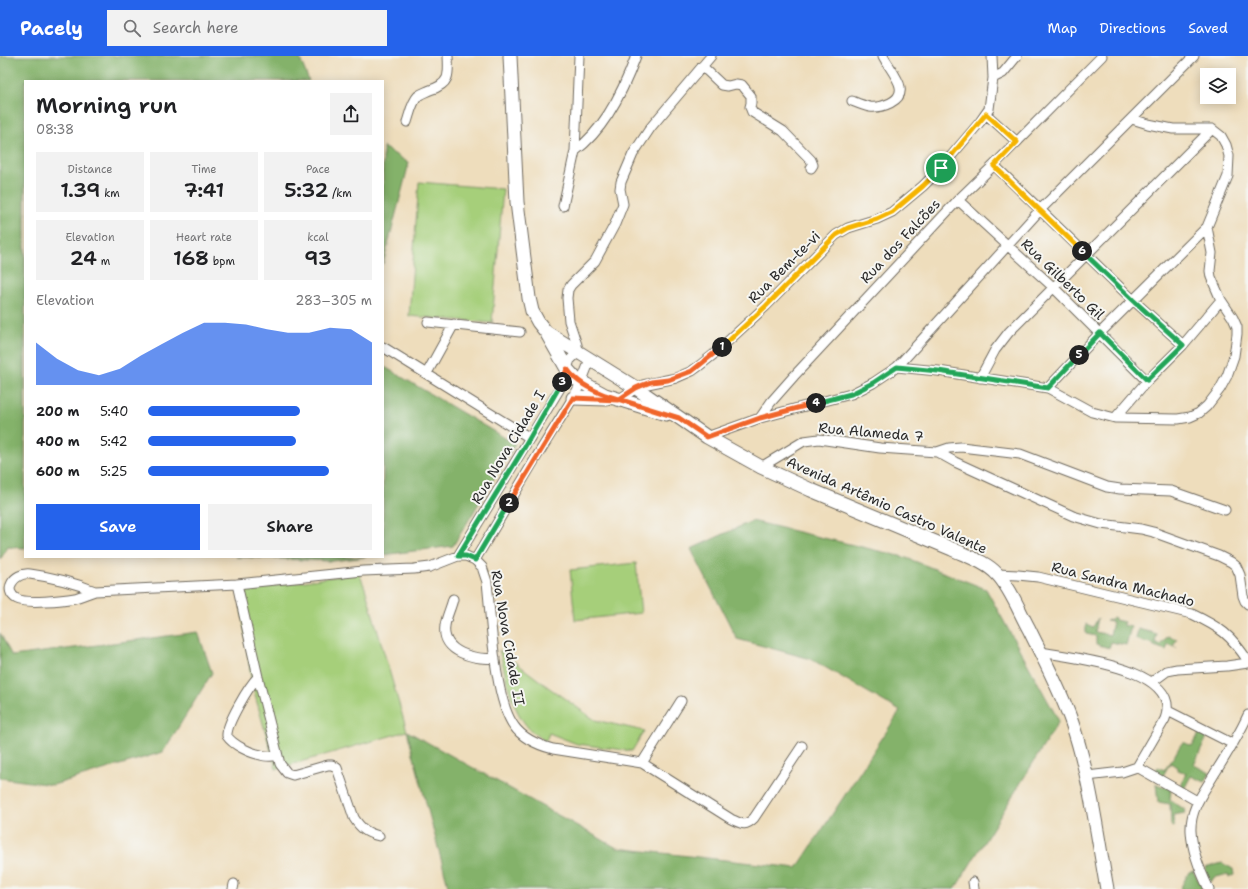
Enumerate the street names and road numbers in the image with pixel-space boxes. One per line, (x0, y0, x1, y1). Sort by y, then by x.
street label: Rua dos Falcões (856, 195, 944, 287)
street label: Rua Bem-te-vi (744, 227, 824, 307)
street label: Rua Gilberto Gil (1017, 235, 1109, 324)
street label: Rua Nova Cidade I (467, 387, 549, 507)
street label: Rua Alameda 7 (818, 418, 924, 446)
street label: Avenida Artêmio Castro Valente (784, 452, 990, 558)
street label: Rua Sandra Machado (1050, 558, 1196, 610)
street label: Rua Nova Cidade II (487, 569, 529, 707)

